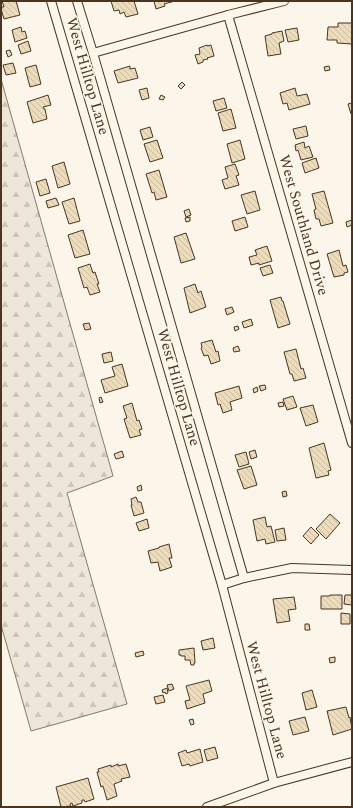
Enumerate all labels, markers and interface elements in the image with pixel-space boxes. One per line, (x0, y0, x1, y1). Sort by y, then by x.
street label: West Hilltop Lane (60, 15, 115, 138)
street label: West Southland Drive (272, 152, 335, 298)
street label: West Hilltop Lane (151, 326, 206, 449)
street label: West Hilltop Lane (240, 639, 293, 762)

